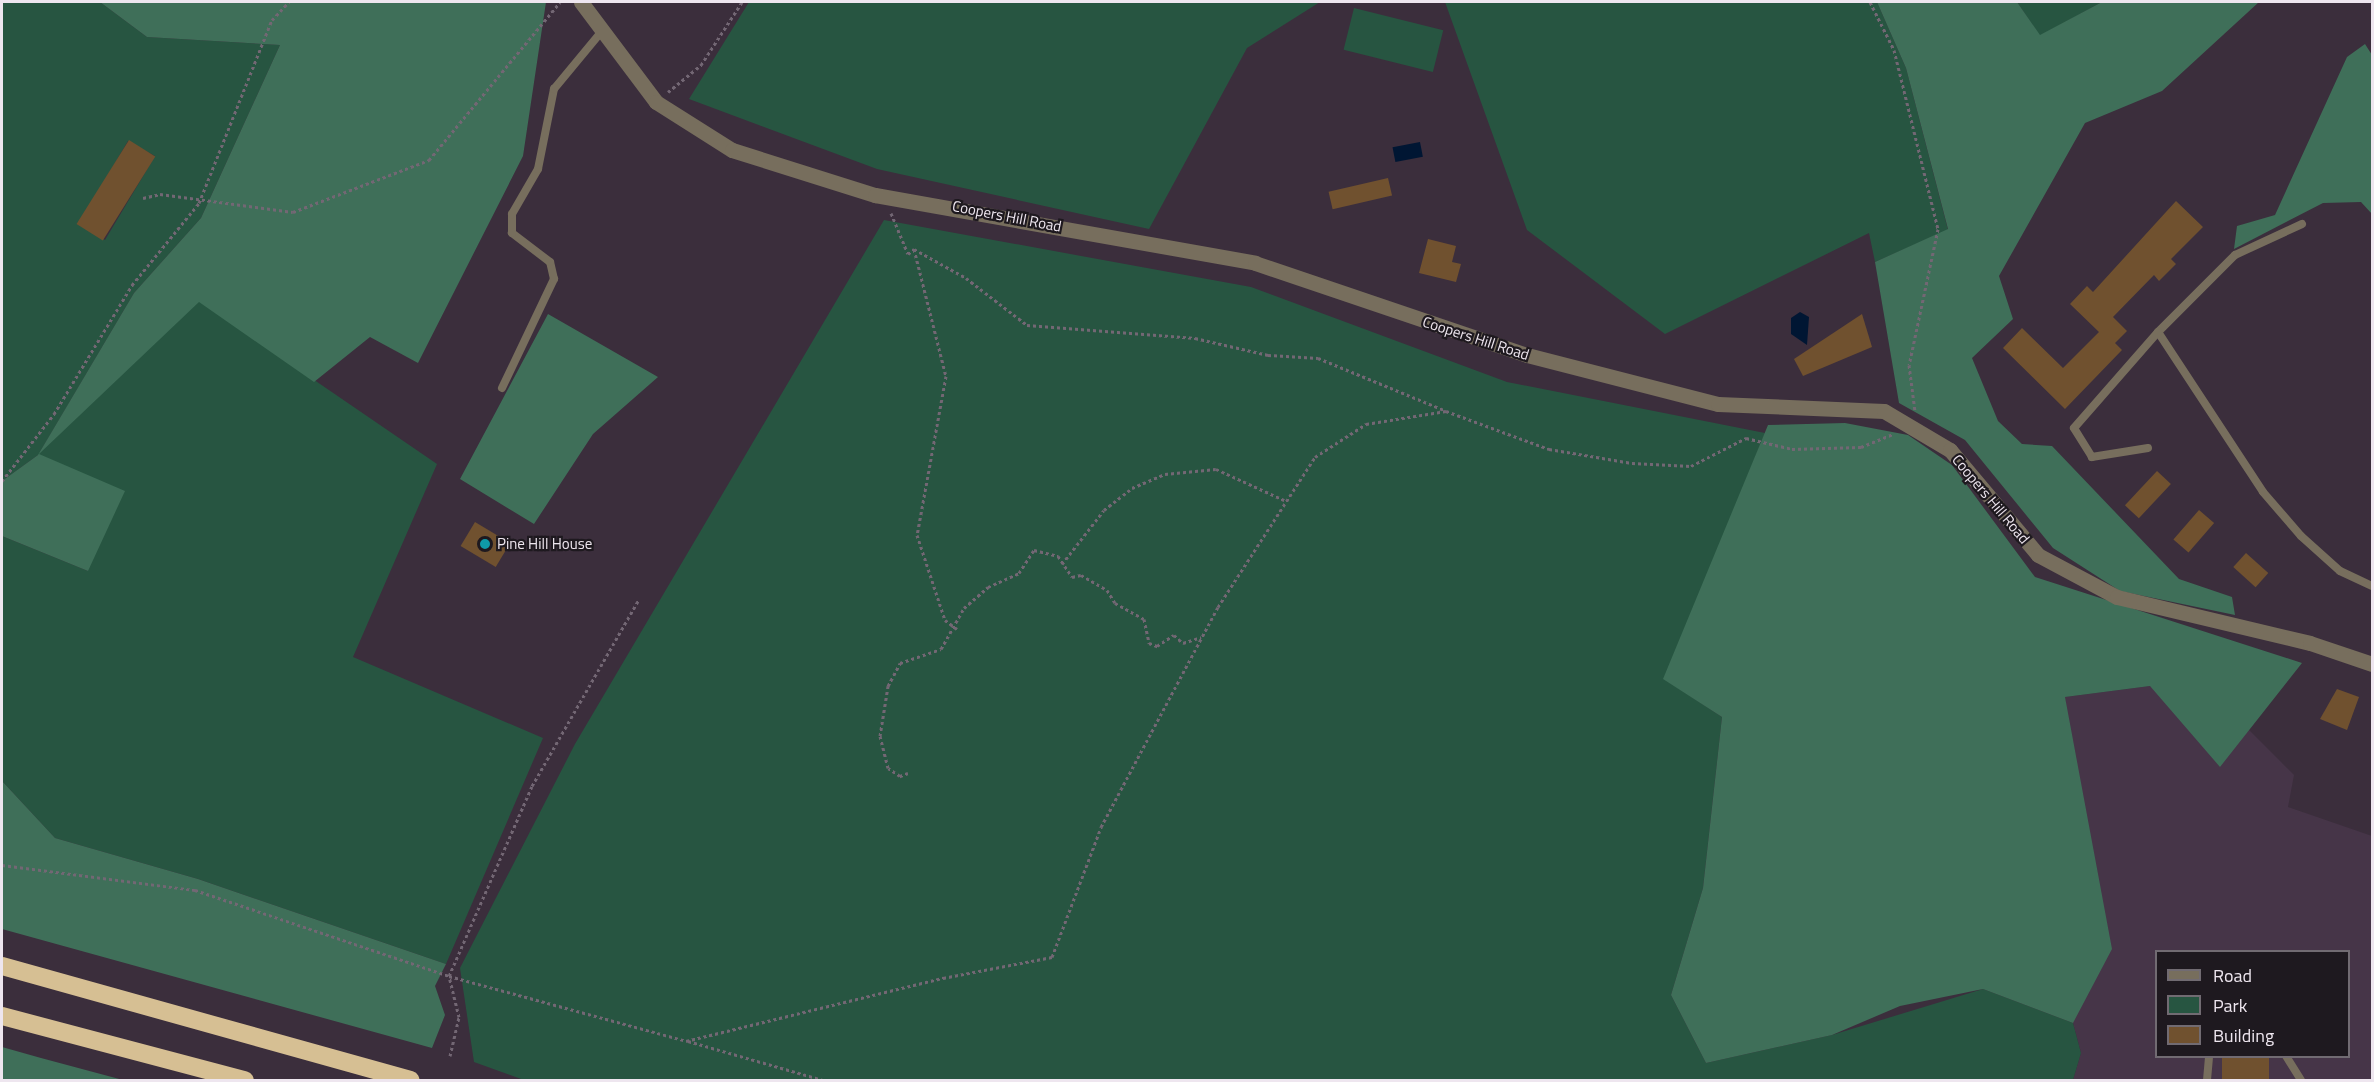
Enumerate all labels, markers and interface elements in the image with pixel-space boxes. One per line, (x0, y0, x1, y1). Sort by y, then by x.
street label: Coopers Hill Road (951, 197, 1063, 235)
street label: Coopers Hill Road (1420, 312, 1532, 364)
street label: Coopers Hill Road (1948, 451, 2034, 547)
place label: Pine Hill House (497, 535, 592, 553)
marker: Pine Hill House (478, 537, 492, 551)
legend (2155, 950, 2350, 1058)
text: Road (2213, 962, 2252, 989)
text: Park (2213, 992, 2247, 1019)
text: Building (2213, 1022, 2274, 1049)

